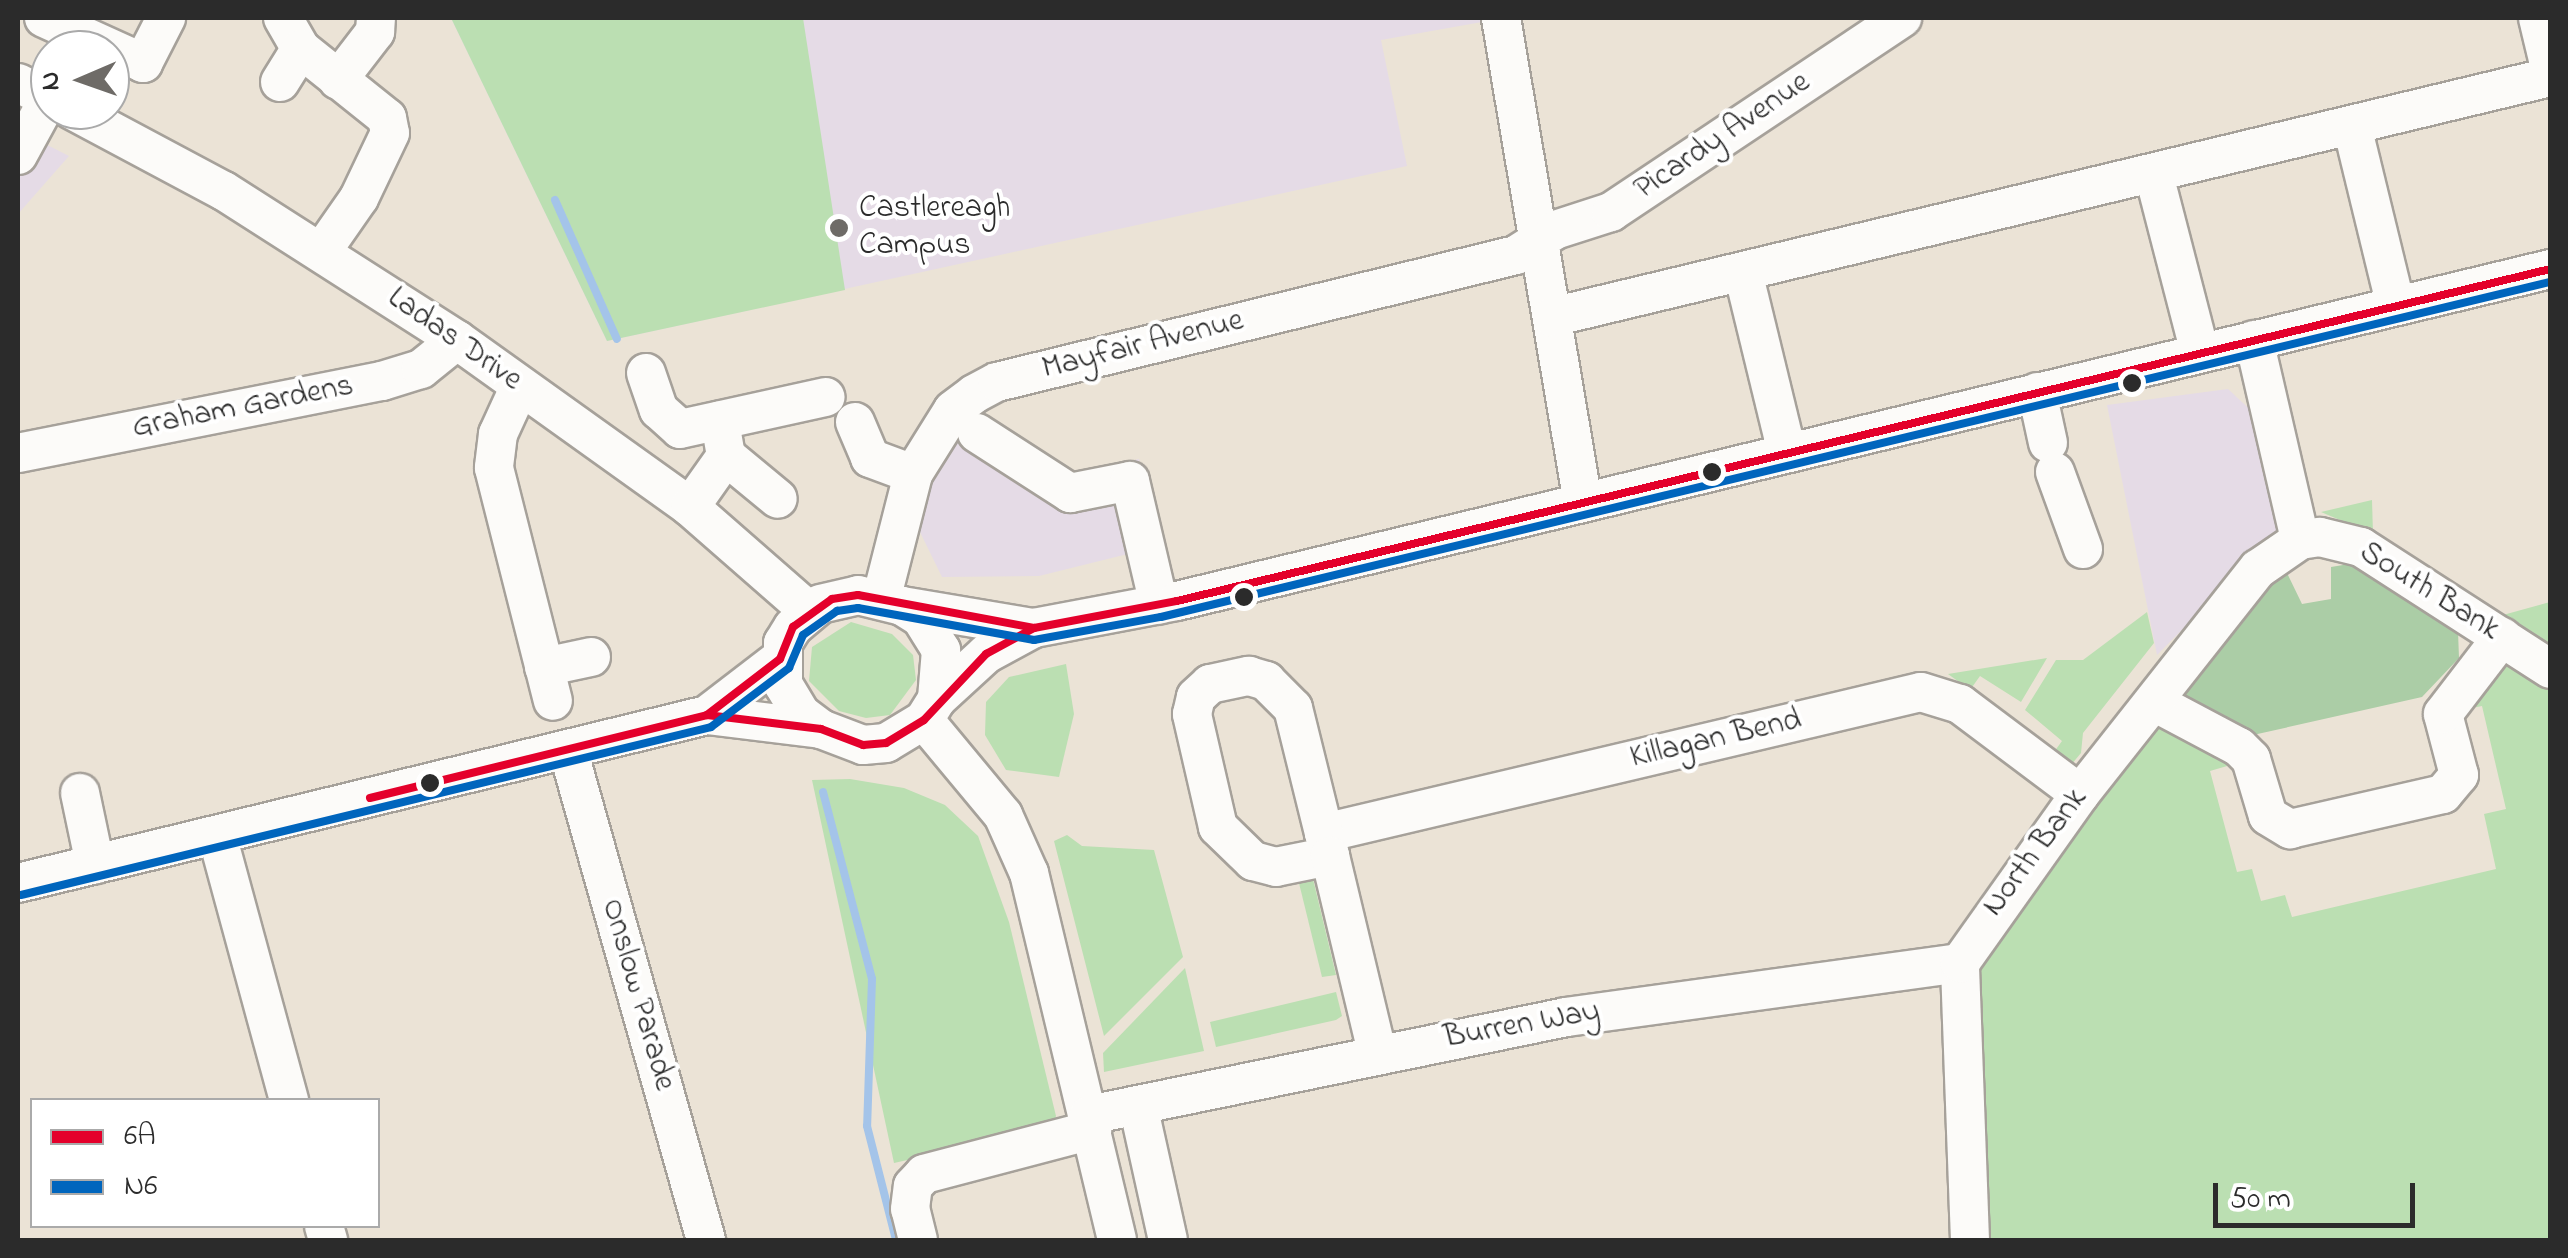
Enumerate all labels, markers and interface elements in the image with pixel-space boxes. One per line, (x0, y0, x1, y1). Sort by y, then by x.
north arrow (30, 30, 130, 130)
street label: Picardy Avenue (1628, 64, 1818, 210)
text: N (31, 71, 72, 91)
place label: Castlereagh Campus (859, 191, 1010, 266)
marker: Castlereagh Campus (828, 217, 850, 239)
street label: Ladas Drive (379, 280, 529, 400)
street label: Mayfair Avenue (1038, 302, 1248, 390)
street label: Graham Gardens (129, 368, 357, 448)
unlabelled marker (2122, 373, 2142, 393)
unlabelled marker (1702, 462, 1722, 482)
street label: South Bank (2352, 534, 2506, 650)
unlabelled marker (1234, 587, 1254, 607)
street label: Killagan Bend (1627, 702, 1805, 778)
unlabelled marker (420, 773, 440, 793)
street label: North Bank (1975, 781, 2097, 925)
street label: Onslow Parade (591, 895, 683, 1095)
street label: Burren Way (1441, 993, 1603, 1059)
legend (30, 1098, 380, 1228)
text: 6A (124, 1115, 156, 1159)
scale bar (2218, 1163, 2420, 1225)
text: N6 (124, 1165, 157, 1209)
text: 50 m (2230, 1178, 2291, 1222)

